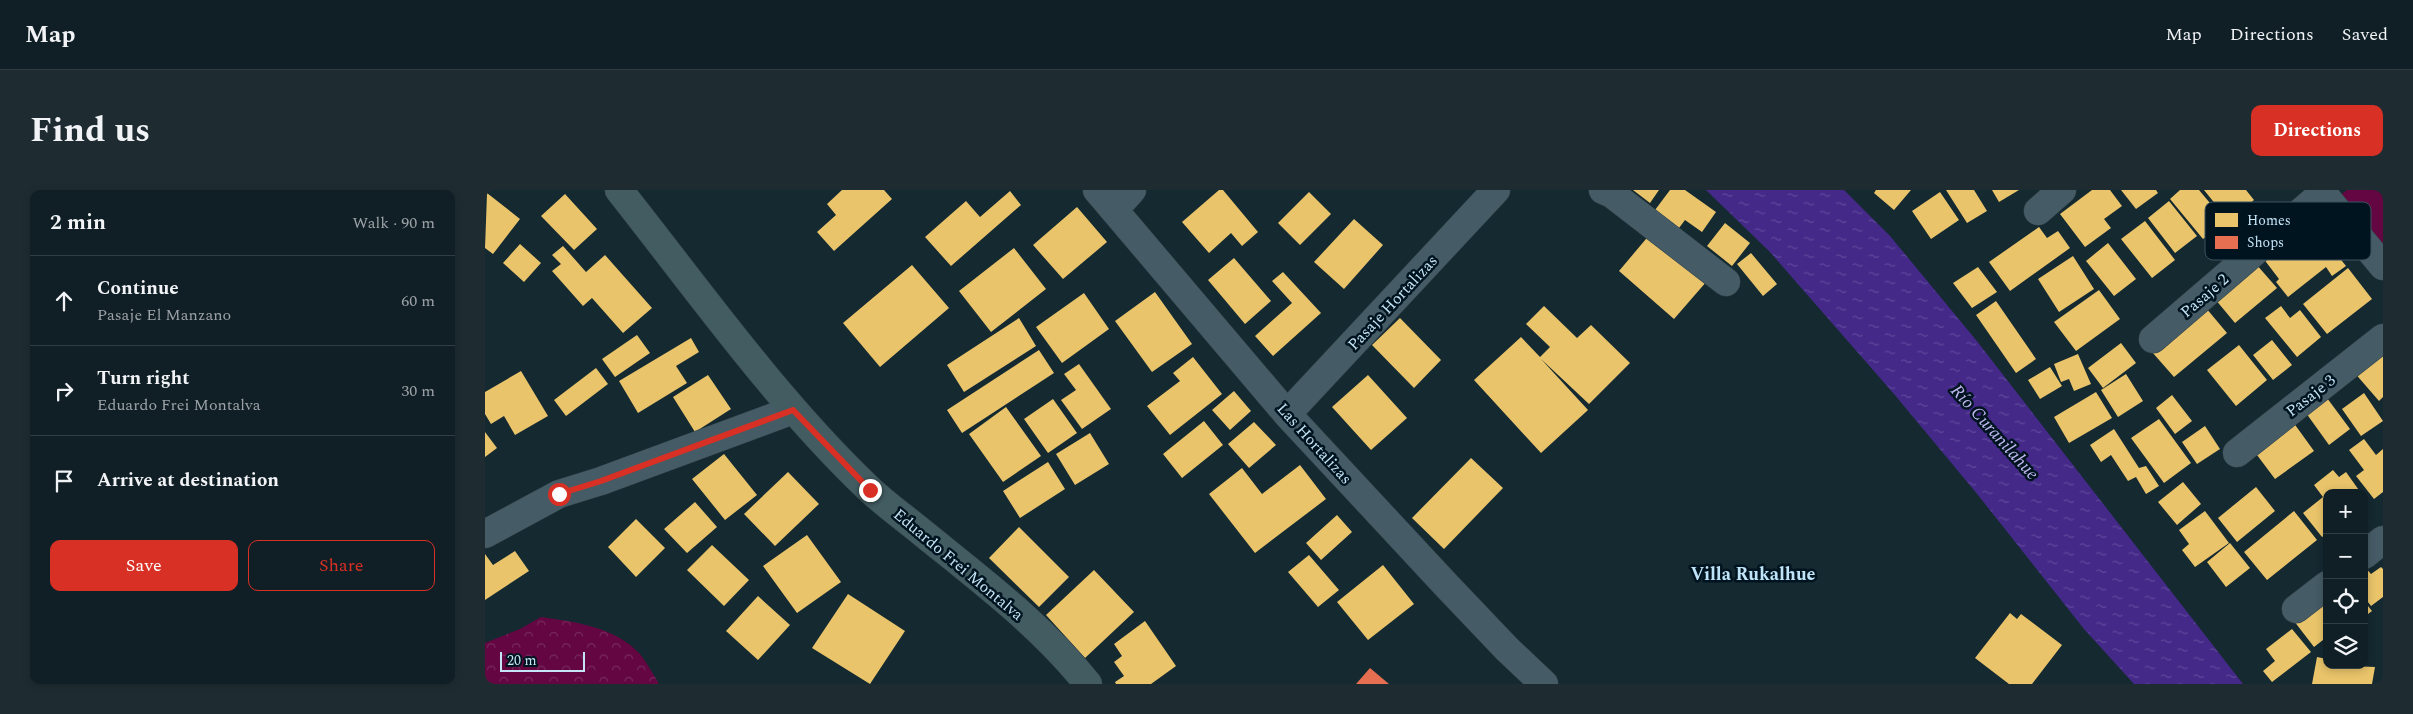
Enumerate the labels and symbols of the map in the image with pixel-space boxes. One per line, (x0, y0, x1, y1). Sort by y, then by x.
legend (2205, 202, 2371, 260)
text: Homes (2247, 210, 2291, 231)
text: Shops (2247, 232, 2284, 253)
street label: Pasaje Hortalizas (1342, 250, 1443, 356)
street label: Pasaje 2 (2175, 268, 2234, 324)
street label: Pasaje 3 (2281, 369, 2341, 423)
water label: Río Curanilahue (1944, 378, 2045, 486)
street label: Las Hortalizas (1271, 398, 1357, 490)
route end (859, 479, 882, 502)
route start (548, 483, 571, 506)
street label: Eduardo Frei Montalva (888, 503, 1029, 627)
district label: Villa Rukalhue (1690, 561, 1816, 588)
scale bar (500, 649, 585, 672)

